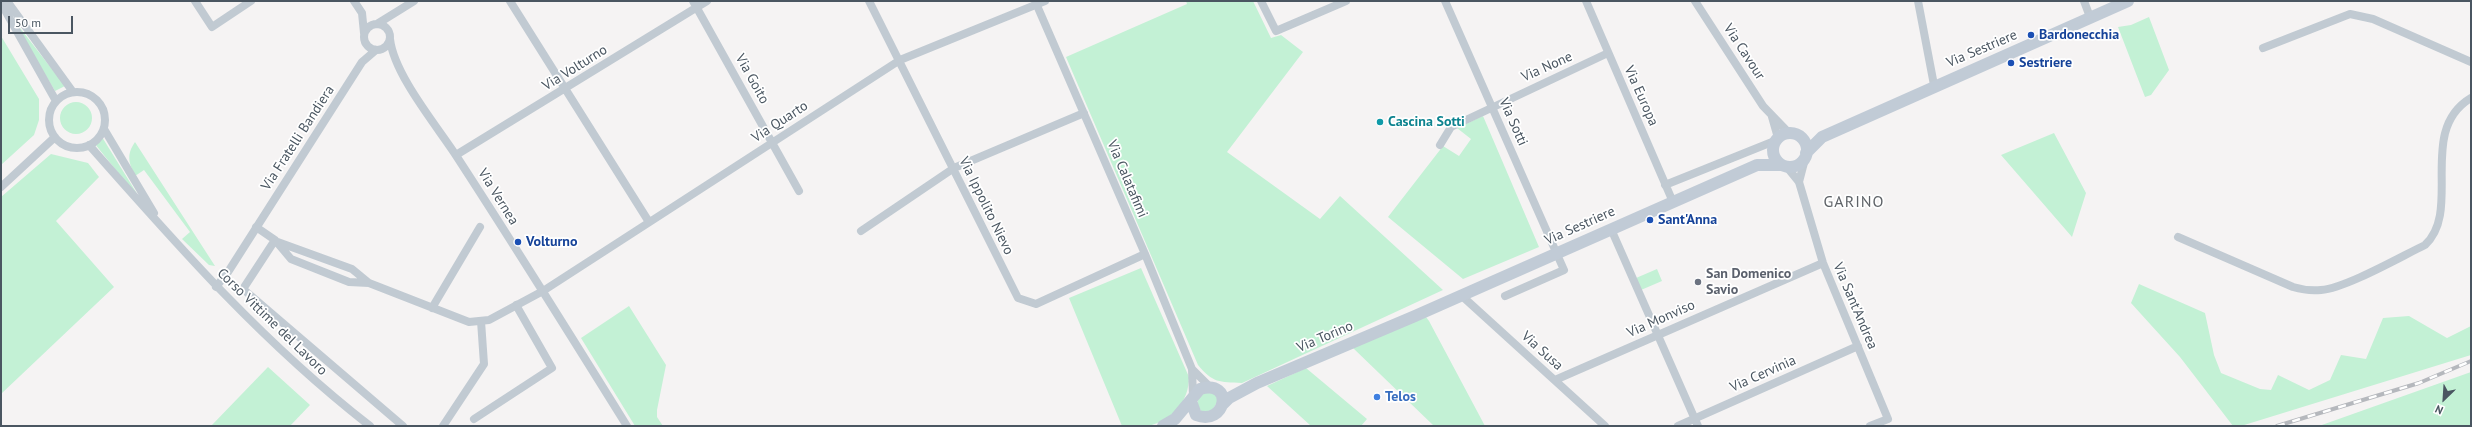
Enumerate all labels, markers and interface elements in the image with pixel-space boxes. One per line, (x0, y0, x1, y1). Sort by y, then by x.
scale bar (10, 8, 75, 34)
text: 50 m (15, 15, 41, 30)
street label: Via Cavour (1720, 21, 1768, 83)
street label: Via Sestriere (1944, 27, 2020, 71)
place label: Bardonecchia (2039, 27, 2119, 43)
marker: Bardonecchia (2026, 30, 2036, 40)
street label: Via Volturno (539, 41, 611, 95)
street label: Via None (1519, 48, 1575, 86)
street label: Via Goito (731, 51, 773, 107)
place label: Sestriere (2019, 55, 2072, 71)
marker: Sestriere (2006, 58, 2016, 68)
street label: Via Europa (1620, 63, 1662, 129)
street label: Via Fratelli Bandiera (258, 82, 338, 194)
street label: Via Sotti (1495, 95, 1531, 149)
street label: Via Quarto (749, 98, 811, 146)
place label: Cascina Sotti (1388, 114, 1465, 130)
marker: Cascina Sotti (1375, 117, 1385, 127)
street label: Via Calatafimi (1103, 138, 1151, 220)
street label: Via Ippolito Nievo (955, 154, 1017, 258)
street label: Via Vernea (474, 166, 522, 228)
district label: GARINO (1823, 192, 1885, 212)
street label: Via Sestriere (1542, 203, 1618, 249)
place label: Sant'Anna (1658, 212, 1717, 228)
marker: Sant'Anna (1645, 215, 1655, 225)
place label: Volturno (526, 234, 578, 250)
marker: Volturno (513, 237, 523, 247)
street label: Via Sant'Andrea (1829, 260, 1881, 352)
street label: Corso Vittime del Lavoro (213, 265, 331, 379)
place label: San Domenico Savio (1706, 266, 1791, 298)
marker: San Domenico Savio (1693, 277, 1703, 287)
street label: Via Monviso (1624, 297, 1698, 341)
street label: Via Torino (1294, 318, 1356, 356)
street label: Via Susa (1518, 328, 1566, 374)
street label: Via Cervinia (1727, 352, 1799, 396)
north arrow (2424, 379, 2464, 419)
place label: Telos (1385, 389, 1416, 405)
marker: Telos (1372, 392, 1382, 402)
text: N (2433, 402, 2445, 418)

